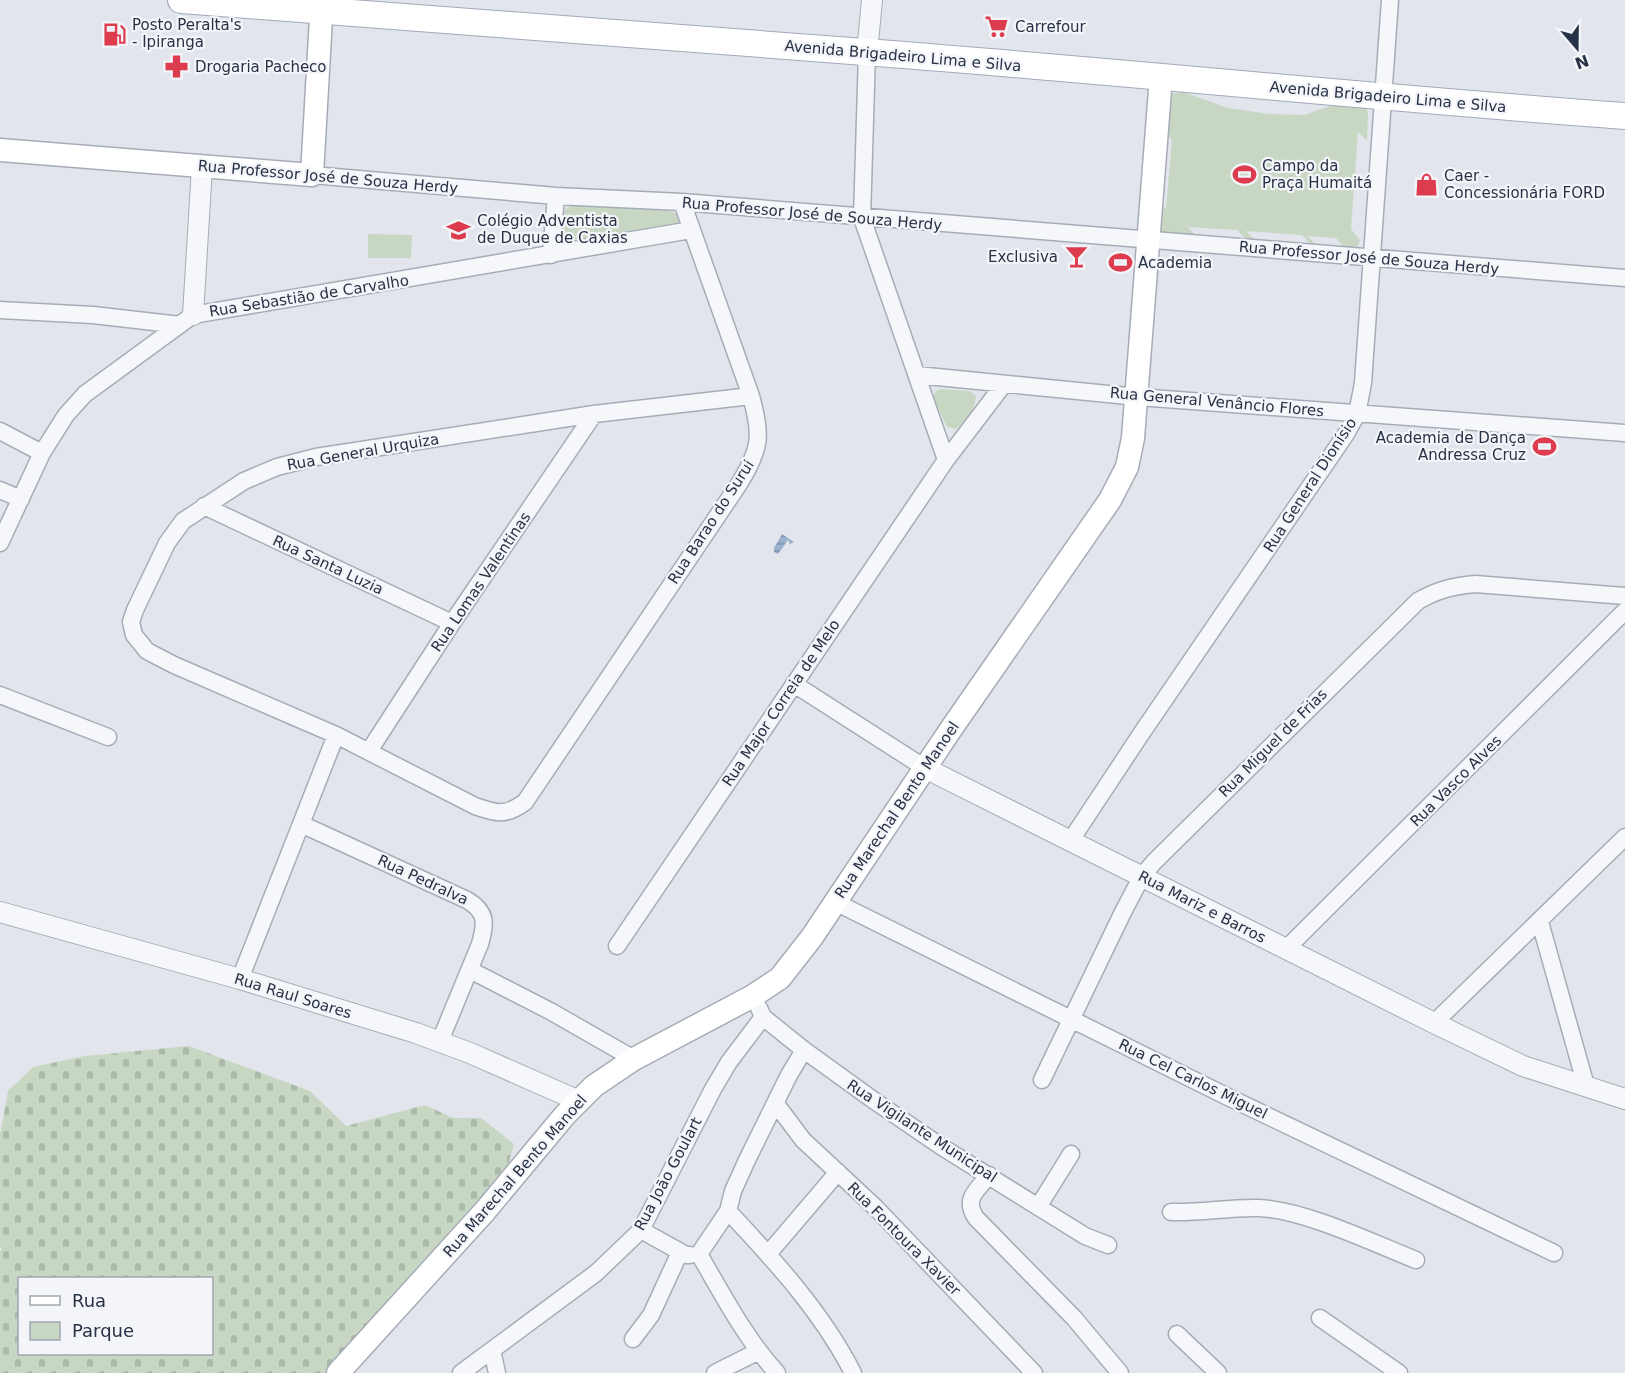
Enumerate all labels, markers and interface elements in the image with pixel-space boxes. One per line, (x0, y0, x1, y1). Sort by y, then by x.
supermarket icon: Carrefour (984, 14, 1010, 40)
place label: Posto Peralta's - Ipiranga (132, 16, 242, 51)
place label: Carrefour (1015, 18, 1087, 36)
north arrow (1547, 18, 1607, 78)
fuel station icon: Posto Peralta's - Ipiranga (101, 21, 127, 47)
street label: Avenida Brigadeiro Lima e Silva (784, 37, 1022, 75)
text: N (1572, 50, 1592, 73)
pharmacy icon: Drogaria Pacheco (164, 54, 190, 80)
place label: Drogaria Pacheco (195, 58, 327, 76)
street label: Avenida Brigadeiro Lima e Silva (1269, 78, 1507, 116)
street label: Rua Professor José de Souza Herdy (197, 157, 459, 197)
place label: Campo da Praça Humaitá (1262, 157, 1372, 192)
sports icon: Campo da Praça Humaitá (1231, 162, 1257, 188)
place label: Caer - Concessionária FORD (1444, 167, 1605, 202)
shop icon: Caer - Concessionária FORD (1413, 172, 1439, 198)
street label: Rua Professor José de Souza Herdy (681, 194, 943, 234)
place label: Colégio Adventista de Duque de Caxias (477, 212, 628, 247)
school or university icon: Colégio Adventista de Duque de Caxias (446, 217, 472, 243)
street label: Rua Professor José de Souza Herdy (1238, 238, 1500, 278)
bar icon: Exclusiva (1063, 244, 1089, 270)
place label: Exclusiva (988, 248, 1058, 266)
sports icon: Academia (1107, 250, 1133, 276)
place label: Academia (1138, 254, 1212, 272)
street label: Rua Sebastião de Carvalho (208, 271, 410, 321)
street label: Rua General Venâncio Flores (1109, 384, 1325, 420)
street label: Rua General Dionísio (1260, 414, 1360, 556)
place label: Academia de Dança Andressa Cruz (1376, 429, 1526, 464)
street label: Rua General Urquiza (285, 430, 441, 474)
sports icon: Academia de Dança Andressa Cruz (1531, 434, 1557, 460)
street label: Rua Barao do Surui (664, 457, 758, 587)
street label: Rua Lomas Valentinas (428, 509, 535, 655)
street label: Rua Santa Luzia (270, 531, 386, 599)
street label: Rua Major Correia de Melo (718, 616, 844, 790)
street label: Rua Miguel de Frias (1215, 685, 1331, 801)
street label: Rua Marechal Bento Manoel (831, 718, 963, 902)
street label: Rua Vasco Alves (1407, 731, 1506, 830)
street label: Rua Pedralva (375, 851, 471, 909)
street label: Rua Mariz e Barros (1135, 867, 1269, 947)
street label: Rua Raul Soares (232, 970, 354, 1022)
street label: Rua Cel Carlos Miguel (1116, 1035, 1270, 1123)
street label: Rua Vigilante Municipal (844, 1076, 1000, 1186)
street label: Rua Marechal Bento Manoel (440, 1091, 590, 1261)
street label: Rua Joāo Goulart (631, 1114, 706, 1234)
street label: Rua Fontoura Xavier (844, 1179, 965, 1300)
legend (18, 1277, 213, 1355)
text: Rua (72, 1290, 106, 1311)
text: Parque (72, 1320, 134, 1341)

